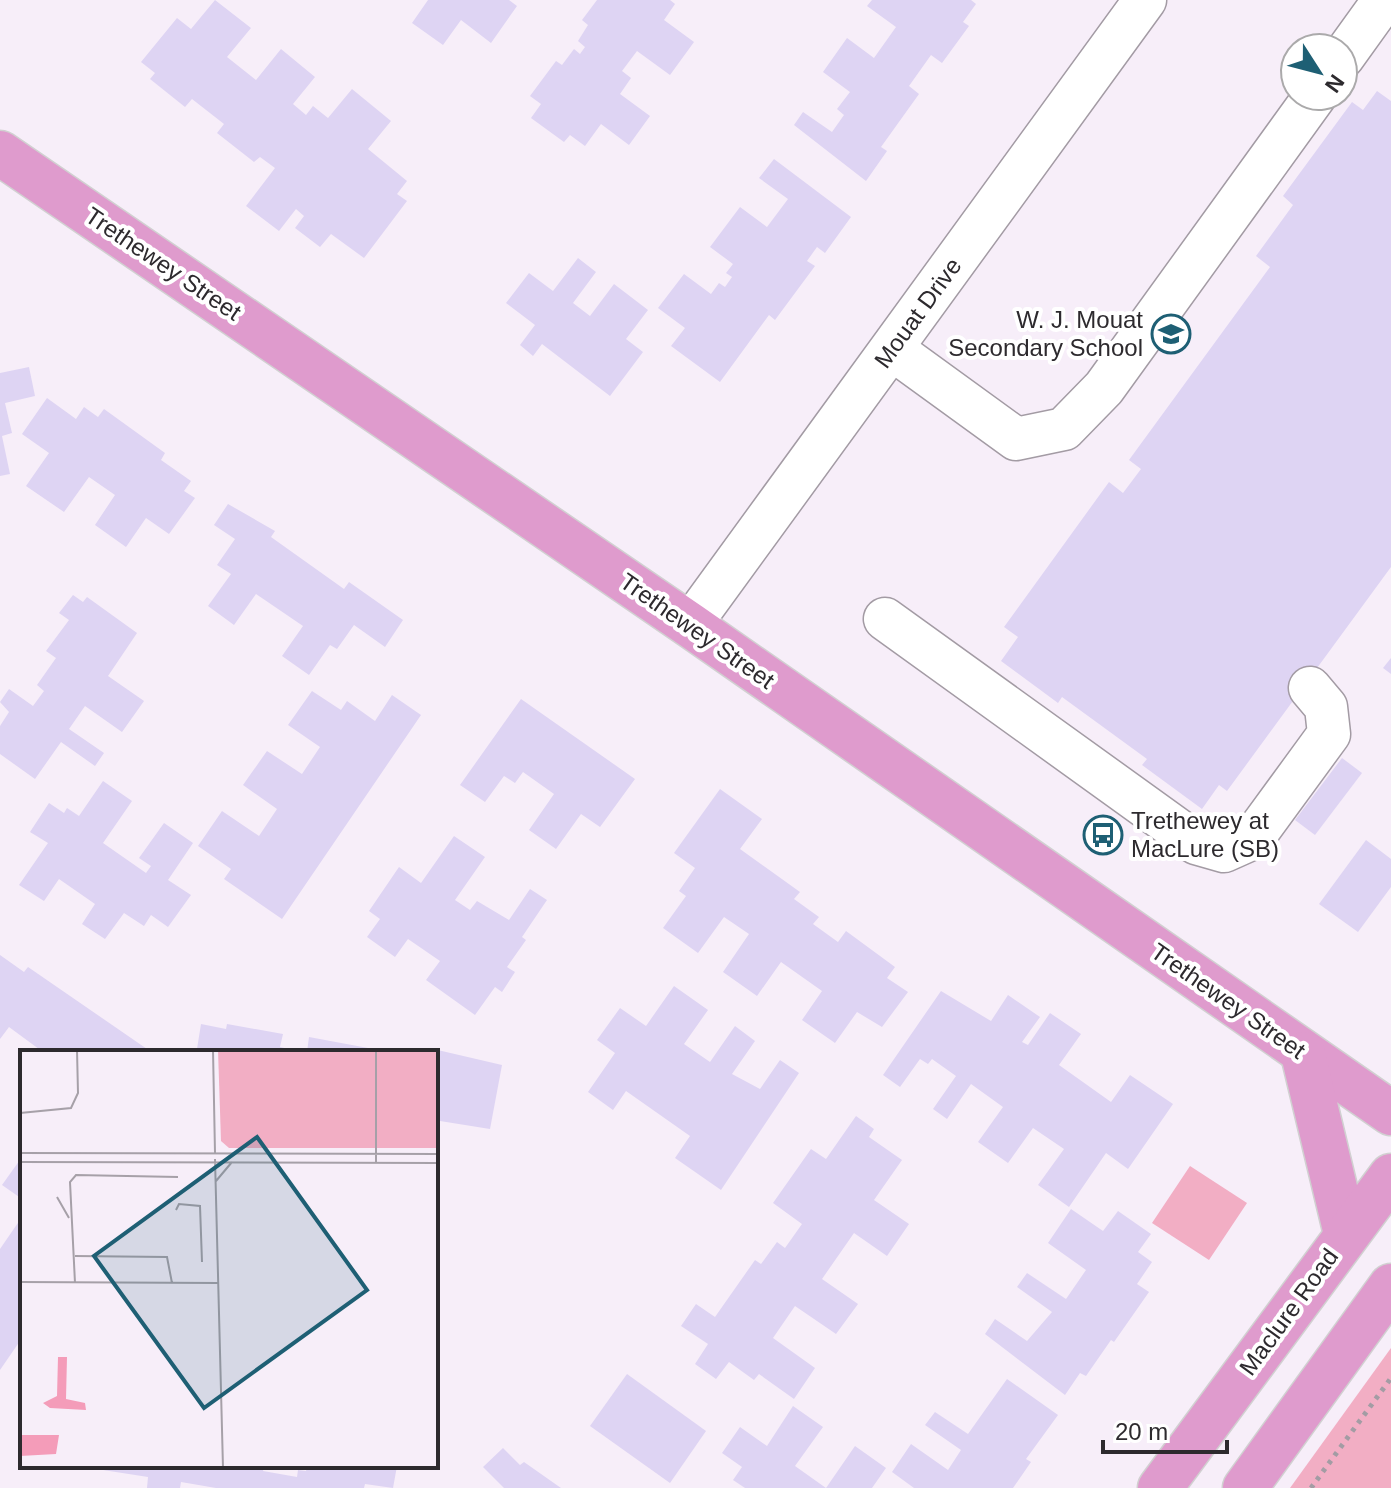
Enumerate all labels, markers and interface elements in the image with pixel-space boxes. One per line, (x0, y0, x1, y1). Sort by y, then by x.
north arrow (1279, 32, 1359, 112)
text: N (1320, 70, 1350, 97)
street label: Trethewey Street (80, 202, 246, 326)
street label: Mouat Drive (869, 252, 967, 373)
place label: W. J. Mouat Secondary School (948, 306, 1143, 361)
school or university icon: W. J. Mouat Secondary School (1150, 313, 1192, 355)
street label: Trethewey Street (615, 567, 780, 694)
place label: Trethewey at MacLure (SB) (1131, 807, 1279, 862)
bus stop icon: Trethewey at MacLure (SB) (1082, 814, 1124, 856)
street label: Trethewey Street (1146, 937, 1311, 1064)
inset map (20, 1050, 438, 1468)
street label: Maclure Road (1234, 1243, 1343, 1380)
scale bar (1103, 1404, 1227, 1454)
text: 20 m (1115, 1418, 1168, 1445)

